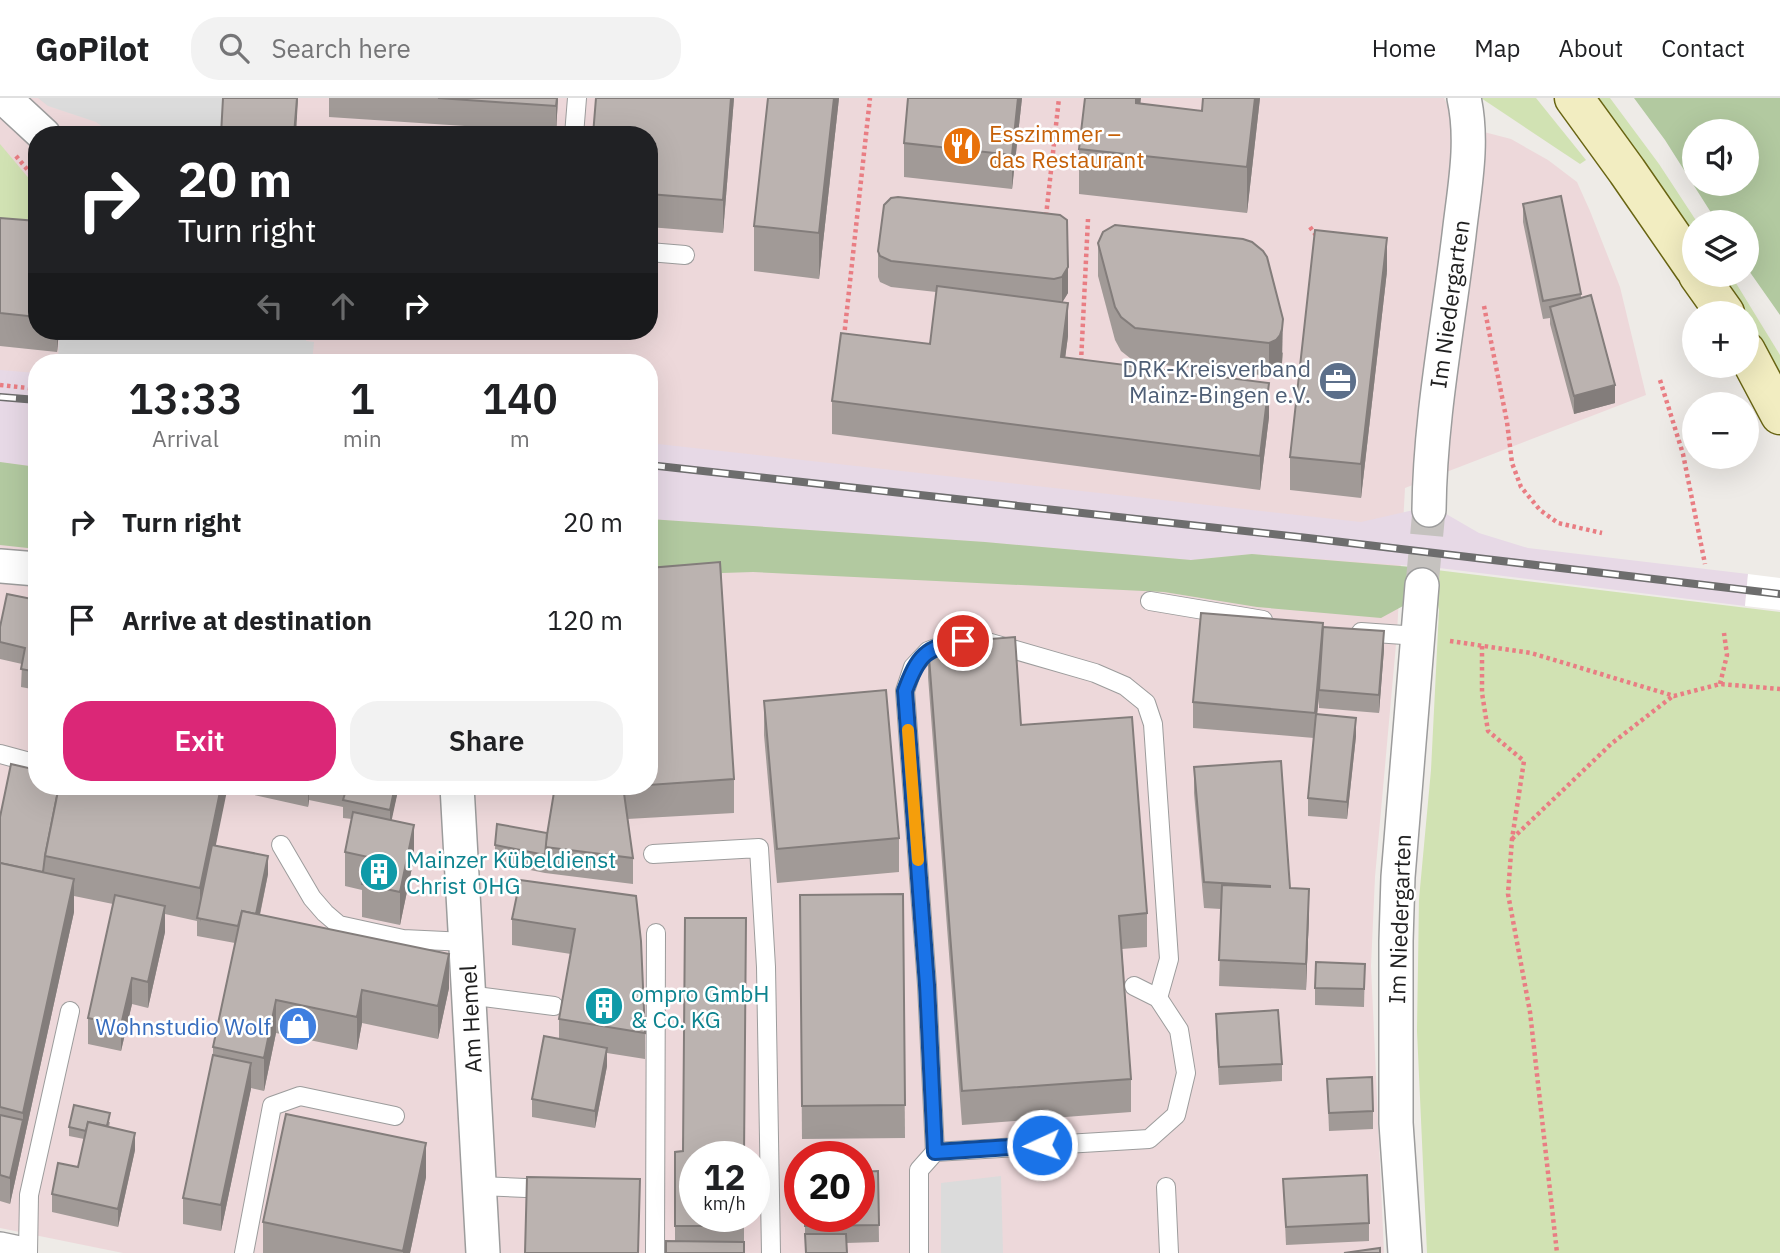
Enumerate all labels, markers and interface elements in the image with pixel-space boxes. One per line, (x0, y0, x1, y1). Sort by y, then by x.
search box (191, 17, 681, 80)
text: GoPilot (35, 27, 149, 70)
icon: search (215, 29, 253, 67)
text: Search here (271, 31, 411, 65)
text: Home (1372, 32, 1436, 64)
text: Map (1474, 32, 1520, 64)
text: About (1558, 32, 1623, 64)
text: Contact (1661, 32, 1745, 64)
place label: Esszimmer – das Restaurant (989, 118, 1144, 174)
map controls (1682, 119, 1759, 469)
button: sound (1682, 119, 1759, 196)
restaurant icon: Esszimmer – das Restaurant (941, 125, 983, 167)
text: 20 m (178, 147, 292, 210)
icon: right (63, 154, 154, 245)
text: Turn right (178, 209, 316, 251)
button: layers (1682, 210, 1759, 287)
street label: Im Niedergarten (1422, 218, 1476, 390)
icon: left (251, 287, 289, 325)
icon: ahead (324, 287, 362, 325)
icon: right (397, 287, 435, 325)
button: + (1682, 301, 1759, 378)
place label: DRK-Kreisverband Mainz-Bingen e.V. (1122, 353, 1311, 409)
office icon: DRK-Kreisverband Mainz-Bingen e.V. (1317, 360, 1359, 402)
text: 13:33 (128, 371, 243, 426)
text: 1 (350, 371, 375, 426)
text: 140 (482, 371, 558, 426)
button: − (1682, 392, 1759, 469)
text: Arrival (152, 423, 219, 453)
text: min (343, 423, 382, 453)
text: m (510, 423, 530, 453)
icon: right (63, 503, 101, 541)
text: Turn right (122, 505, 241, 539)
text: 20 m (563, 505, 623, 539)
icon: arrive (63, 601, 101, 639)
text: Arrive at destination (122, 603, 372, 637)
text: 120 m (547, 603, 623, 637)
pin (933, 611, 993, 671)
icon: arrive (944, 622, 982, 660)
button: Exit (63, 701, 336, 781)
button: Share (350, 701, 623, 781)
street label: Im Niedergarten (1381, 834, 1417, 1004)
place label: Mainzer Kübeldienst Christ OHG (406, 844, 616, 900)
building icon: Mainzer Kübeldienst Christ OHG (358, 851, 400, 893)
street label: Am Hemel (452, 964, 488, 1074)
place label: ompro GmbH & Co. KG (631, 978, 770, 1034)
building icon: ompro GmbH & Co. KG (583, 985, 625, 1027)
shop icon: Wohnstudio Wolf (277, 1005, 319, 1047)
place label: Wohnstudio Wolf (96, 1011, 271, 1041)
position arrow (1005, 1108, 1079, 1182)
speed limit sign: 20 (784, 1141, 875, 1232)
text: 12 (703, 1154, 746, 1200)
text: km/h (703, 1192, 746, 1215)

